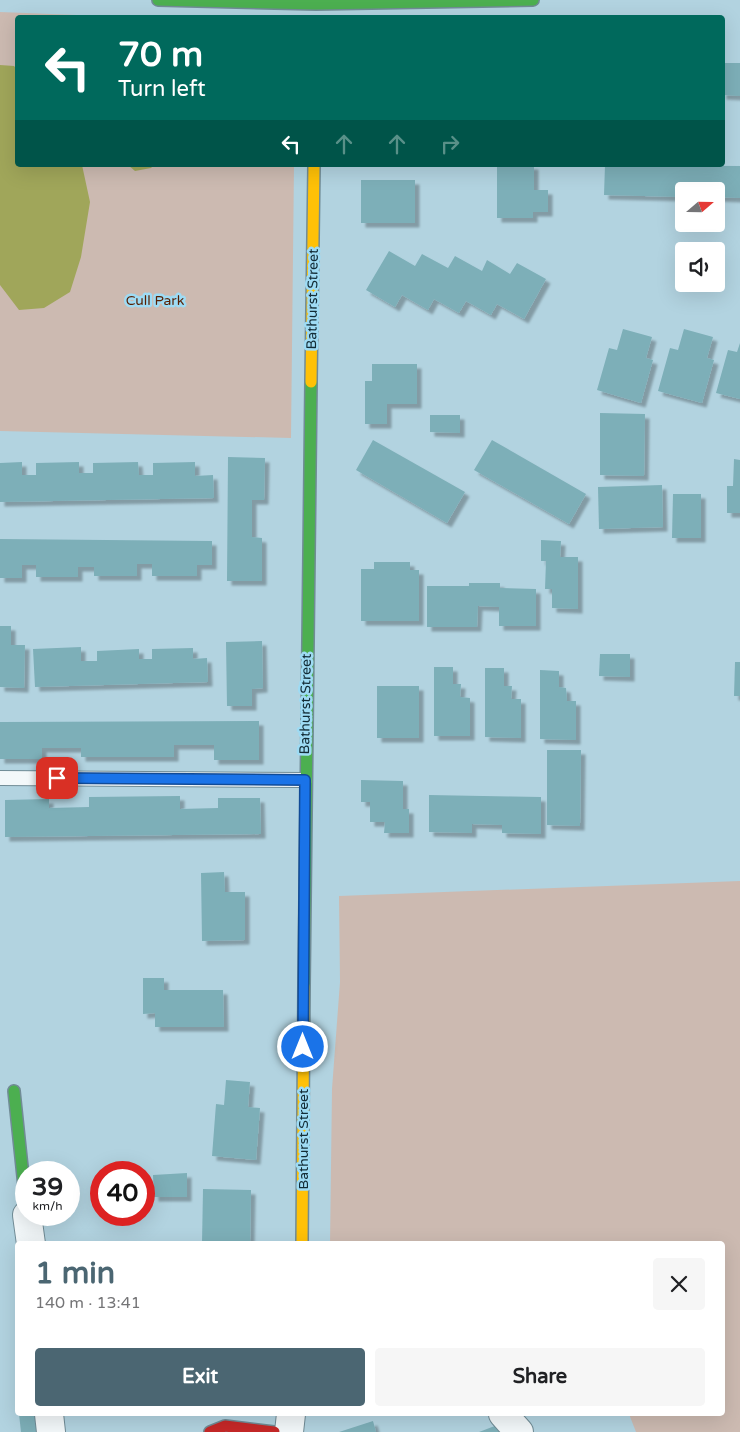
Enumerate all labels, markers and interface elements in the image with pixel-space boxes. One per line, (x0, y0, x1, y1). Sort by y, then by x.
text: 70 m (118, 34, 203, 76)
icon: left (35, 35, 100, 100)
text: Turn left (118, 76, 206, 102)
icon: left (277, 130, 305, 158)
icon: ahead (330, 130, 358, 158)
icon: ahead (383, 130, 411, 158)
icon: right (436, 130, 464, 158)
north arrow (675, 182, 725, 232)
map controls (675, 182, 725, 292)
button: sound (675, 242, 725, 292)
street label: Bathurst Street (303, 248, 322, 350)
park label: Cull Park (126, 292, 185, 309)
street label: Bathurst Street (296, 653, 315, 755)
pin (36, 757, 78, 799)
icon: arrive (43, 764, 71, 792)
position arrow (276, 1020, 328, 1072)
street label: Bathurst Street (295, 1088, 312, 1189)
speed limit sign: 40 (90, 1161, 155, 1226)
text: 39 (32, 1172, 63, 1202)
text: km/h (32, 1199, 63, 1213)
text: 1 min (35, 1255, 115, 1292)
button: close (653, 1258, 705, 1310)
text: 140 m · 13:41 (35, 1293, 141, 1313)
button: Exit (35, 1348, 365, 1406)
button: Share (375, 1348, 705, 1406)

